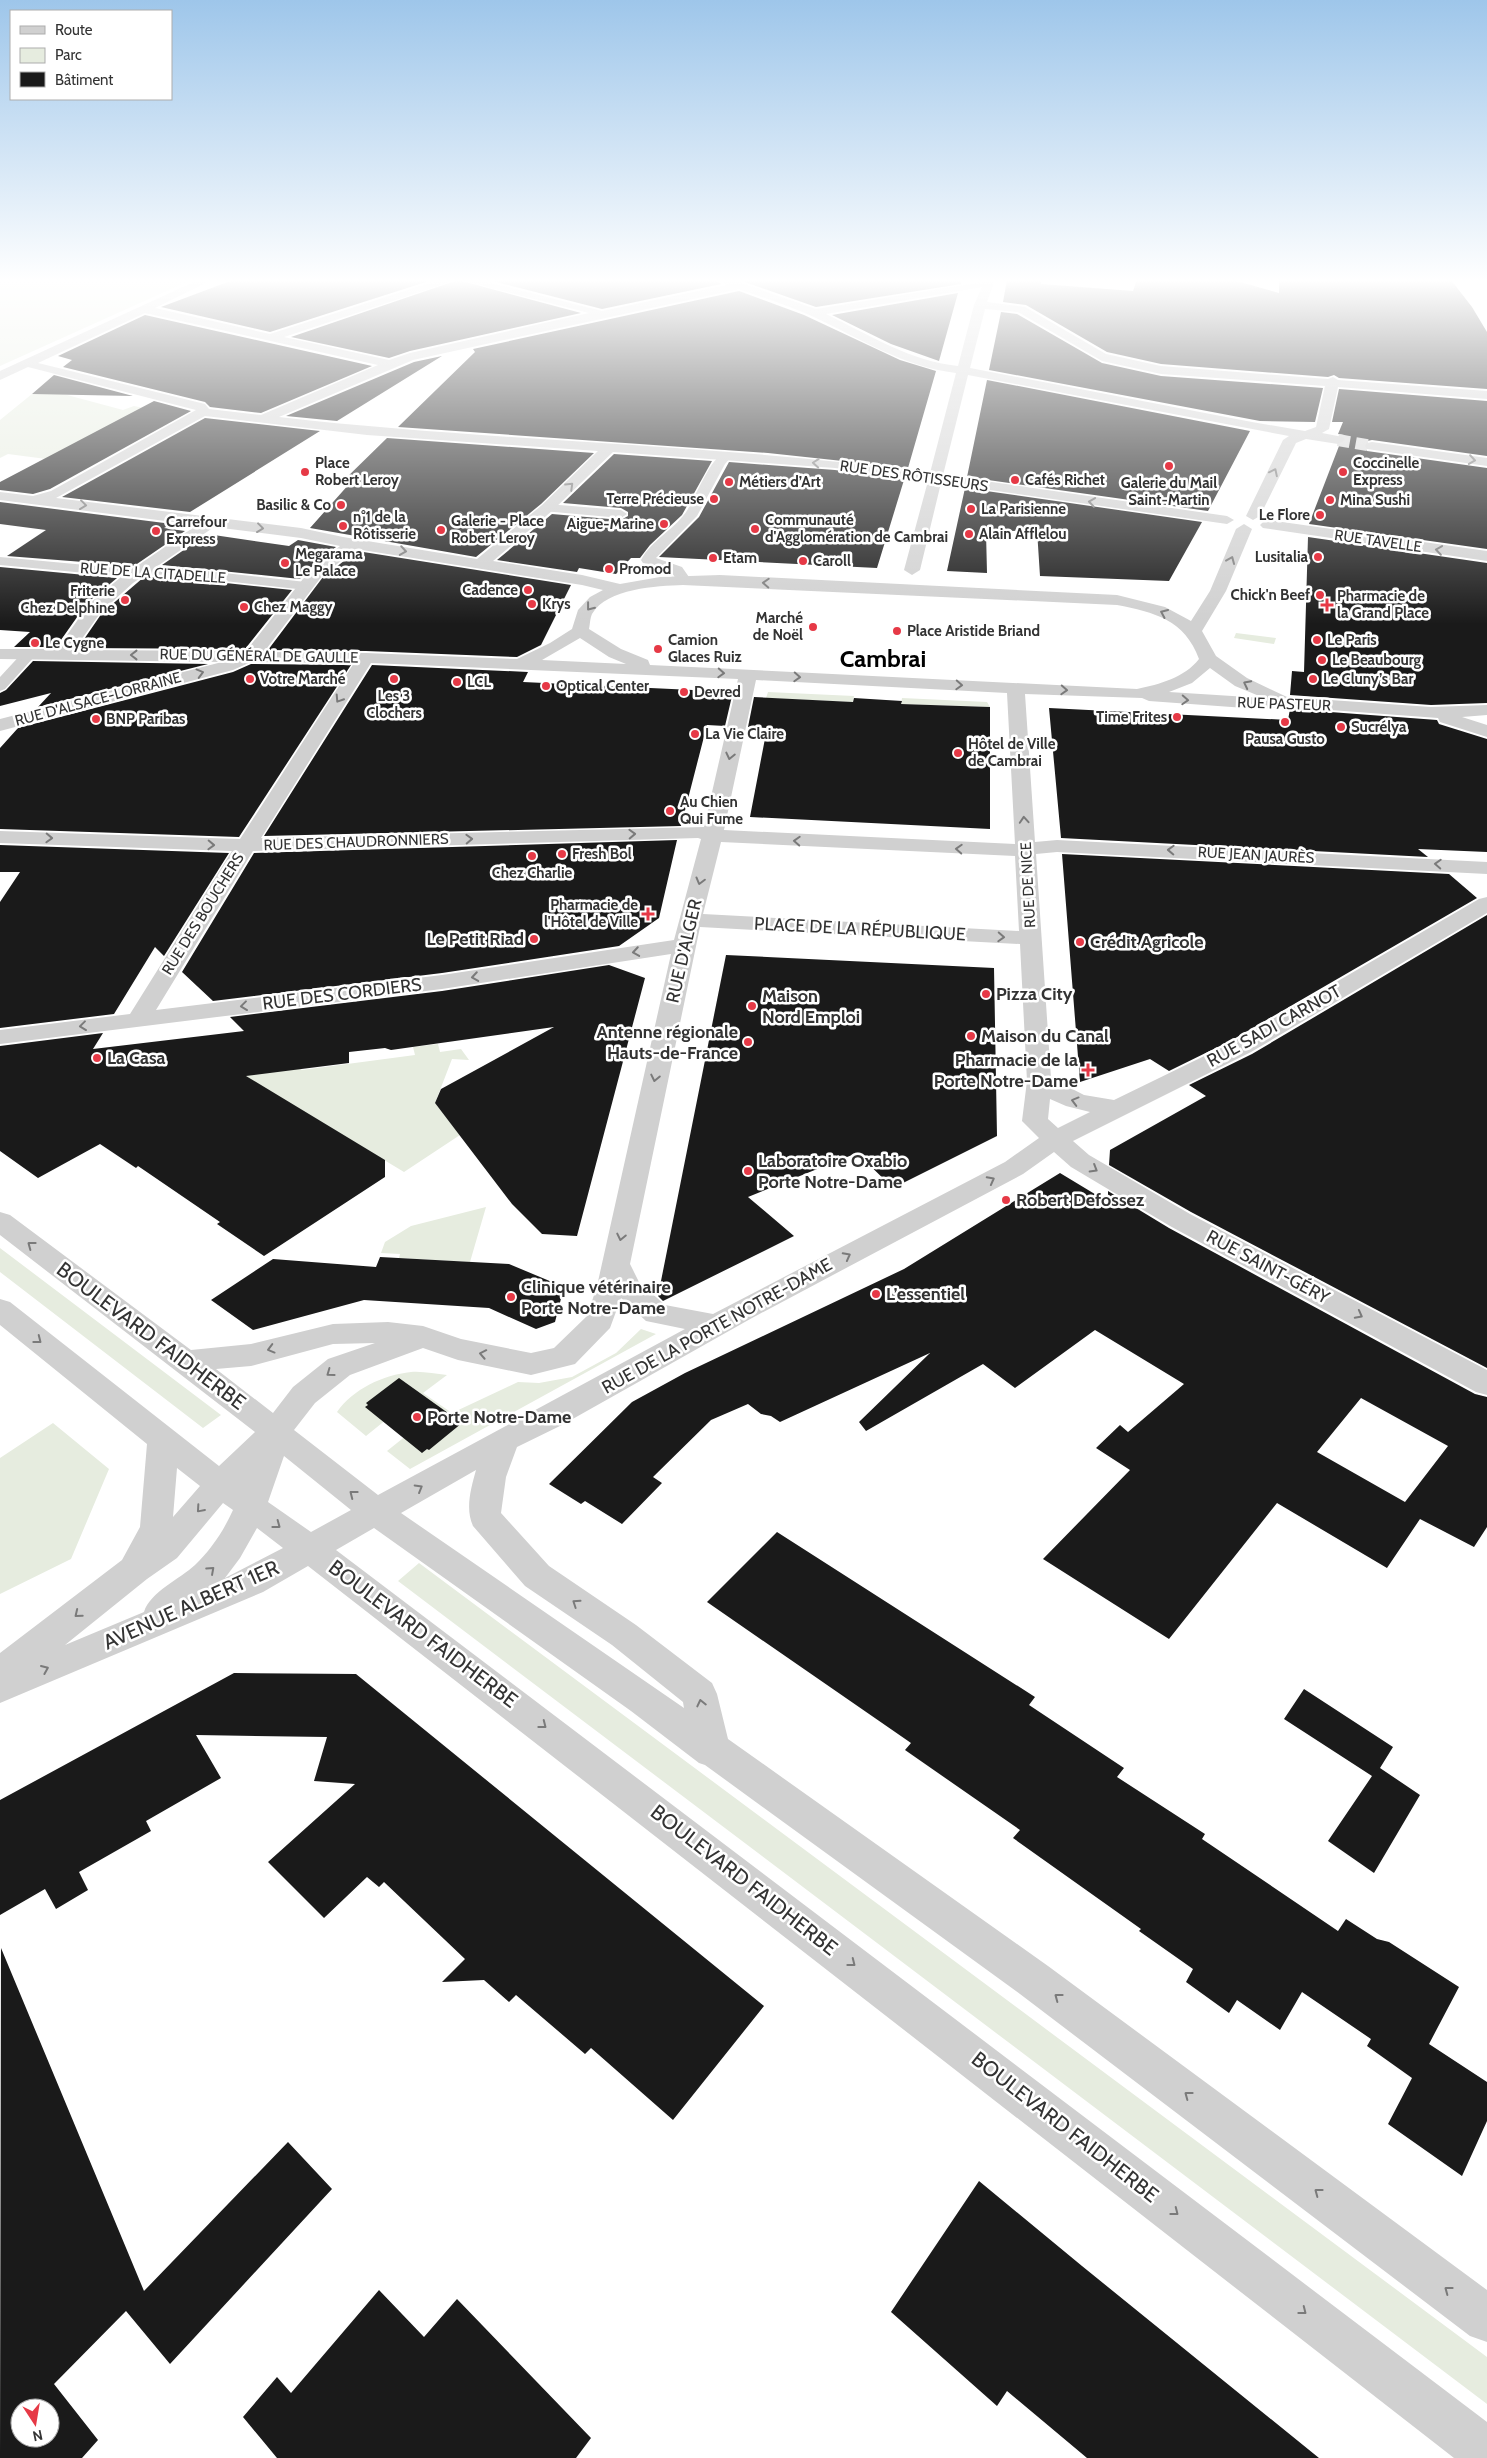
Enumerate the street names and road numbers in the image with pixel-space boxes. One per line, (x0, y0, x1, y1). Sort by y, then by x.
street label: RUE DES RÔTISSEURS (839, 456, 990, 495)
street label: RUE TAVELLE (1333, 526, 1423, 556)
street label: RUE DE LA CITADELLE (79, 559, 227, 587)
street label: RUE DU GÉNÉRAL DE GAULLE (159, 644, 359, 667)
street label: RUE D'ALSACE-LORRAINE (13, 668, 183, 730)
street label: RUE PASTEUR (1237, 693, 1331, 715)
street label: RUE DES CHAUDRONNIERS (263, 830, 449, 854)
street label: RUE DE NICE (1017, 842, 1039, 928)
street label: RUE JEAN JAURÈS (1197, 842, 1315, 867)
street label: RUE DES BOUCHERS (158, 850, 248, 978)
street label: RUE D'ALGER (661, 897, 707, 1005)
street label: PLACE DE LA RÉPUBLIQUE (754, 912, 966, 946)
street label: RUE DES CORDIERS (261, 973, 423, 1015)
street label: RUE SADI CARNOT (1203, 980, 1345, 1072)
street label: RUE SAINT-GÉRY (1203, 1225, 1334, 1309)
street label: RUE DE LA PORTE NOTRE-DAME (598, 1253, 836, 1399)
street label: BOULEVARD FAIDHERBE (52, 1256, 251, 1415)
street label: AVENUE ALBERT 1ER (99, 1554, 283, 1655)
street label: BOULEVARD FAIDHERBE (324, 1554, 523, 1713)
street label: BOULEVARD FAIDHERBE (646, 1799, 843, 1960)
street label: BOULEVARD FAIDHERBE (967, 2046, 1164, 2207)

